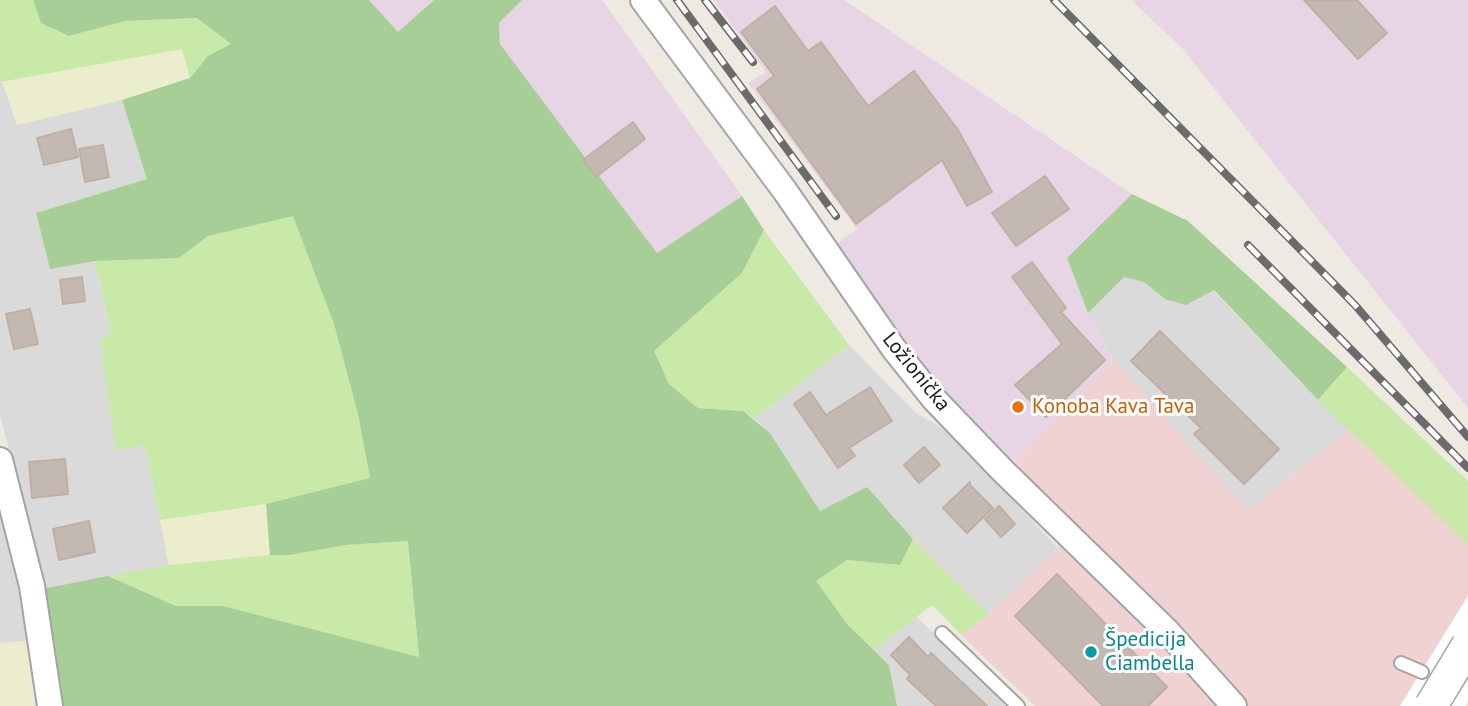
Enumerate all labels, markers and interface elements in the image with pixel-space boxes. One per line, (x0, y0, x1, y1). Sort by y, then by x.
street label: Ložionička (877, 328, 955, 416)
place label: Konoba Kava Tava (1032, 394, 1194, 420)
marker: Konoba Kava Tava (1010, 399, 1026, 415)
place label: Špedicija Ciambella (1105, 627, 1195, 677)
marker: Špedicija Ciambella (1083, 644, 1099, 660)

